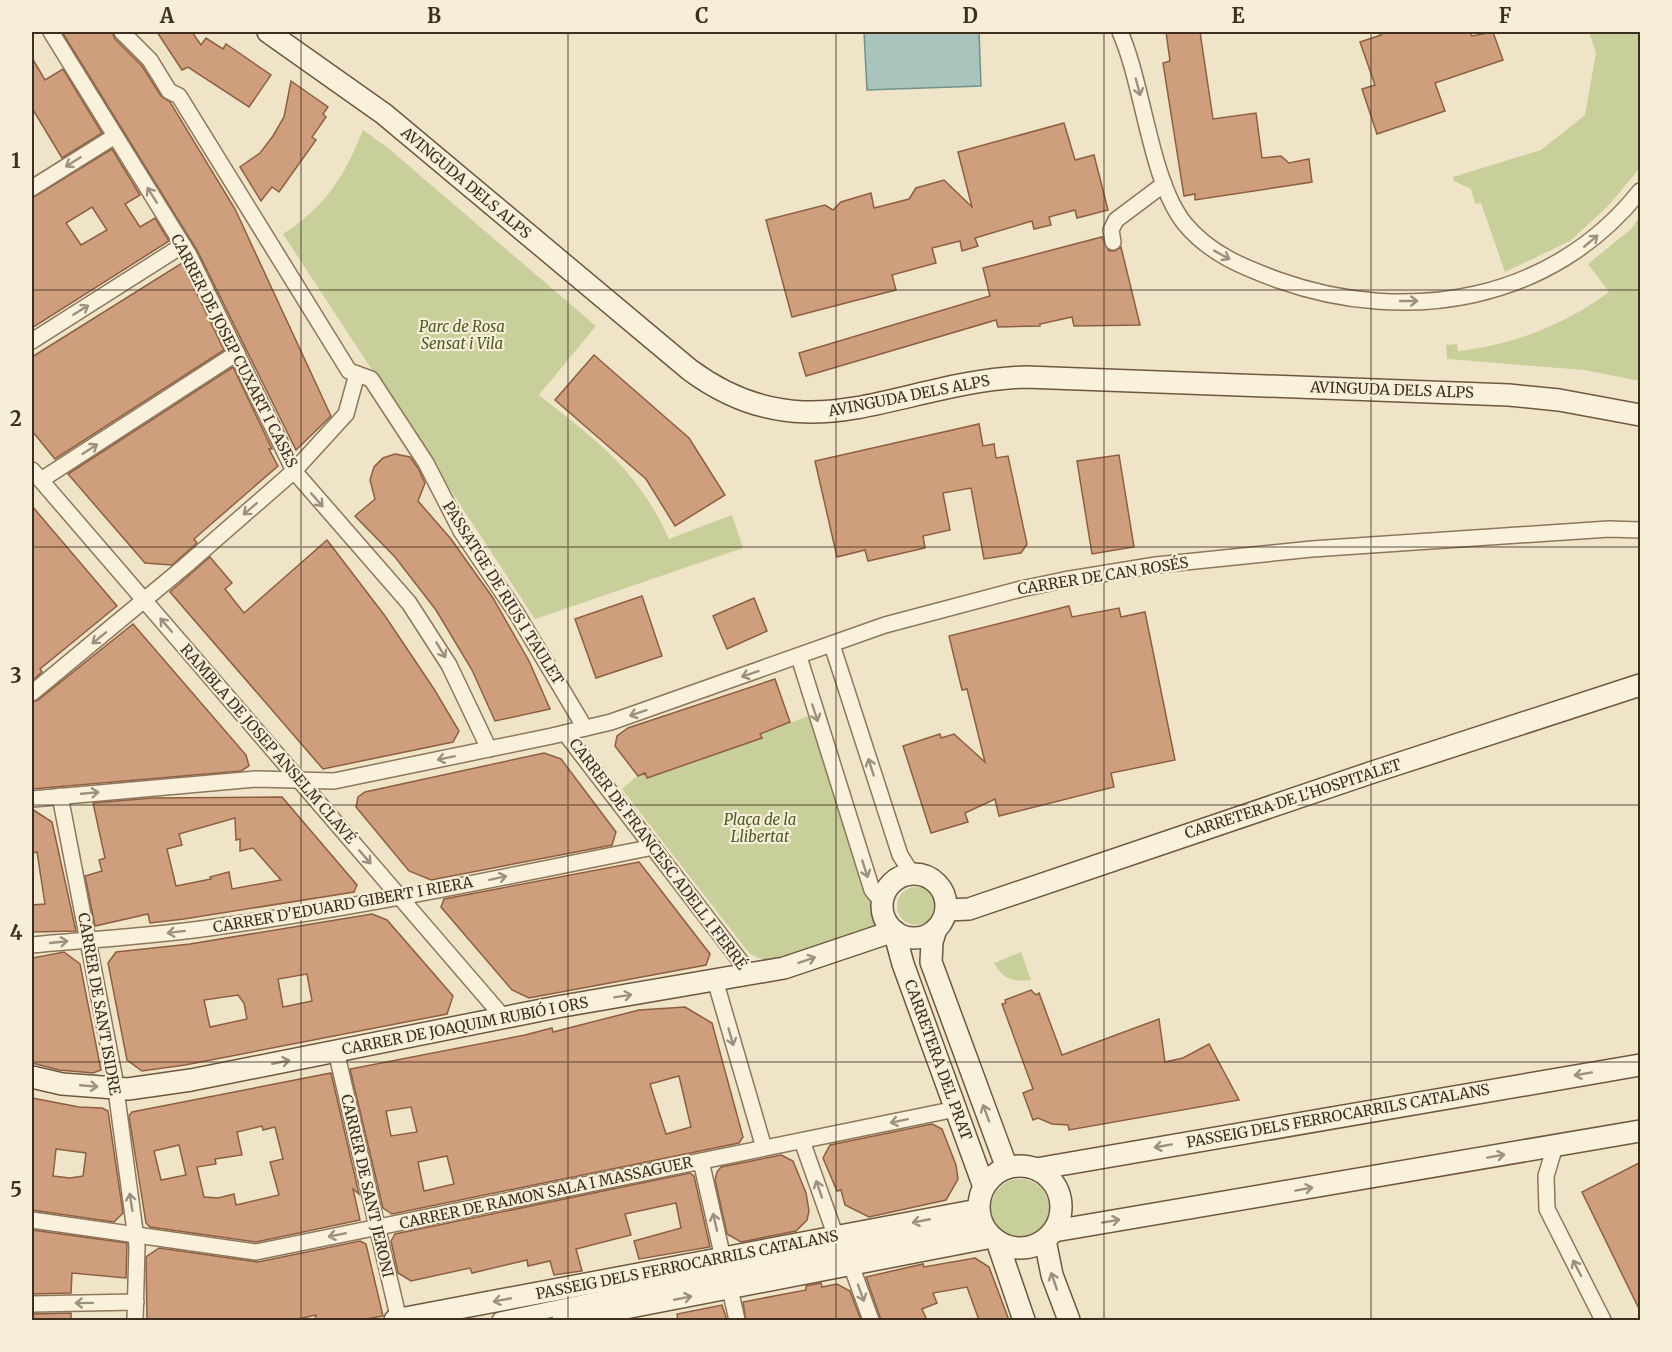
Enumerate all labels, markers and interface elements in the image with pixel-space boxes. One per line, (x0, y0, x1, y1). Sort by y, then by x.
text: A (159, 3, 175, 28)
text: B (427, 3, 441, 28)
text: C (695, 3, 709, 28)
text: D (962, 3, 978, 28)
text: E (1231, 3, 1245, 28)
text: F (1499, 3, 1512, 28)
one-way arrow (1133, 77, 1144, 96)
street label: AVINGUDA DELS ALPS (397, 122, 535, 243)
text: 1 (11, 148, 21, 173)
one-way arrow (65, 156, 82, 168)
one-way arrow (146, 187, 158, 204)
street label: CARRER DE JOSEP CUXART I CASES (167, 231, 302, 471)
one-way arrow (1583, 234, 1598, 248)
one-way arrow (1213, 250, 1230, 262)
one-way arrow (1399, 295, 1419, 307)
one-way arrow (72, 303, 89, 315)
park label: Parc de Rosa Sensat i Vila (419, 317, 505, 353)
street label: AVINGUDA DELS ALPS (826, 371, 991, 421)
street label: AVINGUDA DELS ALPS (1309, 377, 1474, 402)
text: 2 (10, 406, 22, 431)
one-way arrow (81, 442, 98, 454)
one-way arrow (310, 492, 324, 507)
street label: PASSATGE DE RIUS I TAULET (439, 497, 568, 689)
one-way arrow (243, 502, 258, 516)
street label: CARRER DE CAN ROSÉS (1016, 552, 1190, 598)
one-way arrow (159, 617, 172, 633)
one-way arrow (91, 631, 107, 644)
street label: RAMBLA DE JOSEP ANSELM CLAVÉ (176, 639, 361, 848)
one-way arrow (435, 641, 447, 658)
text: 3 (10, 663, 22, 688)
one-way arrow (741, 670, 760, 681)
one-way arrow (810, 703, 821, 722)
one-way arrow (628, 708, 647, 719)
street label: CARRER DE FRANCESC ADELL I FERRÉ (565, 734, 753, 973)
one-way arrow (437, 753, 457, 764)
street label: CARRETERA DE L'HOSPITALET (1182, 754, 1404, 843)
one-way arrow (865, 758, 876, 777)
one-way arrow (79, 787, 99, 798)
park label: Plaça de la Llibertat (724, 810, 796, 846)
one-way arrow (359, 849, 372, 865)
one-way arrow (861, 859, 872, 878)
street label: CARRER D'EDUARD GIBERT I RIERA (211, 872, 475, 937)
one-way arrow (489, 872, 508, 884)
street label: CARRER DE SANT ISIDRE (74, 911, 125, 1097)
text: 4 (10, 920, 23, 945)
one-way arrow (166, 927, 186, 938)
one-way arrow (49, 936, 68, 947)
one-way arrow (797, 954, 816, 965)
street label: CARRETERA DEL PRAT (901, 977, 977, 1143)
one-way arrow (613, 990, 633, 1001)
street label: CARRER DE JOAQUIM RUBIÓ I ORS (340, 991, 590, 1059)
one-way arrow (726, 1027, 737, 1046)
one-way arrow (271, 1056, 291, 1067)
one-way arrow (1573, 1069, 1593, 1080)
street label: PASSEIG DELS FERROCARRILS CATALANS (1185, 1079, 1491, 1152)
one-way arrow (79, 1081, 98, 1092)
street label: CARRER DE SANT JERONI (337, 1092, 398, 1279)
one-way arrow (980, 1104, 991, 1123)
one-way arrow (889, 1116, 909, 1127)
one-way arrow (1154, 1141, 1173, 1152)
one-way arrow (1485, 1150, 1505, 1161)
street label: CARRER DE RAMON SALA I MASSAGUER (398, 1152, 695, 1233)
text: 5 (10, 1177, 22, 1202)
one-way arrow (813, 1180, 824, 1199)
one-way arrow (1293, 1183, 1313, 1194)
one-way arrow (125, 1192, 136, 1212)
one-way arrow (708, 1213, 720, 1232)
one-way arrow (912, 1216, 931, 1227)
one-way arrow (1101, 1216, 1121, 1227)
street label: PASSEIG DELS FERROCARRILS CATALANS (534, 1226, 840, 1303)
one-way arrow (328, 1230, 347, 1242)
one-way arrow (1571, 1260, 1582, 1278)
one-way arrow (1048, 1272, 1059, 1291)
one-way arrow (857, 1283, 868, 1302)
one-way arrow (672, 1292, 692, 1303)
one-way arrow (493, 1295, 513, 1306)
one-way arrow (74, 1297, 94, 1309)

